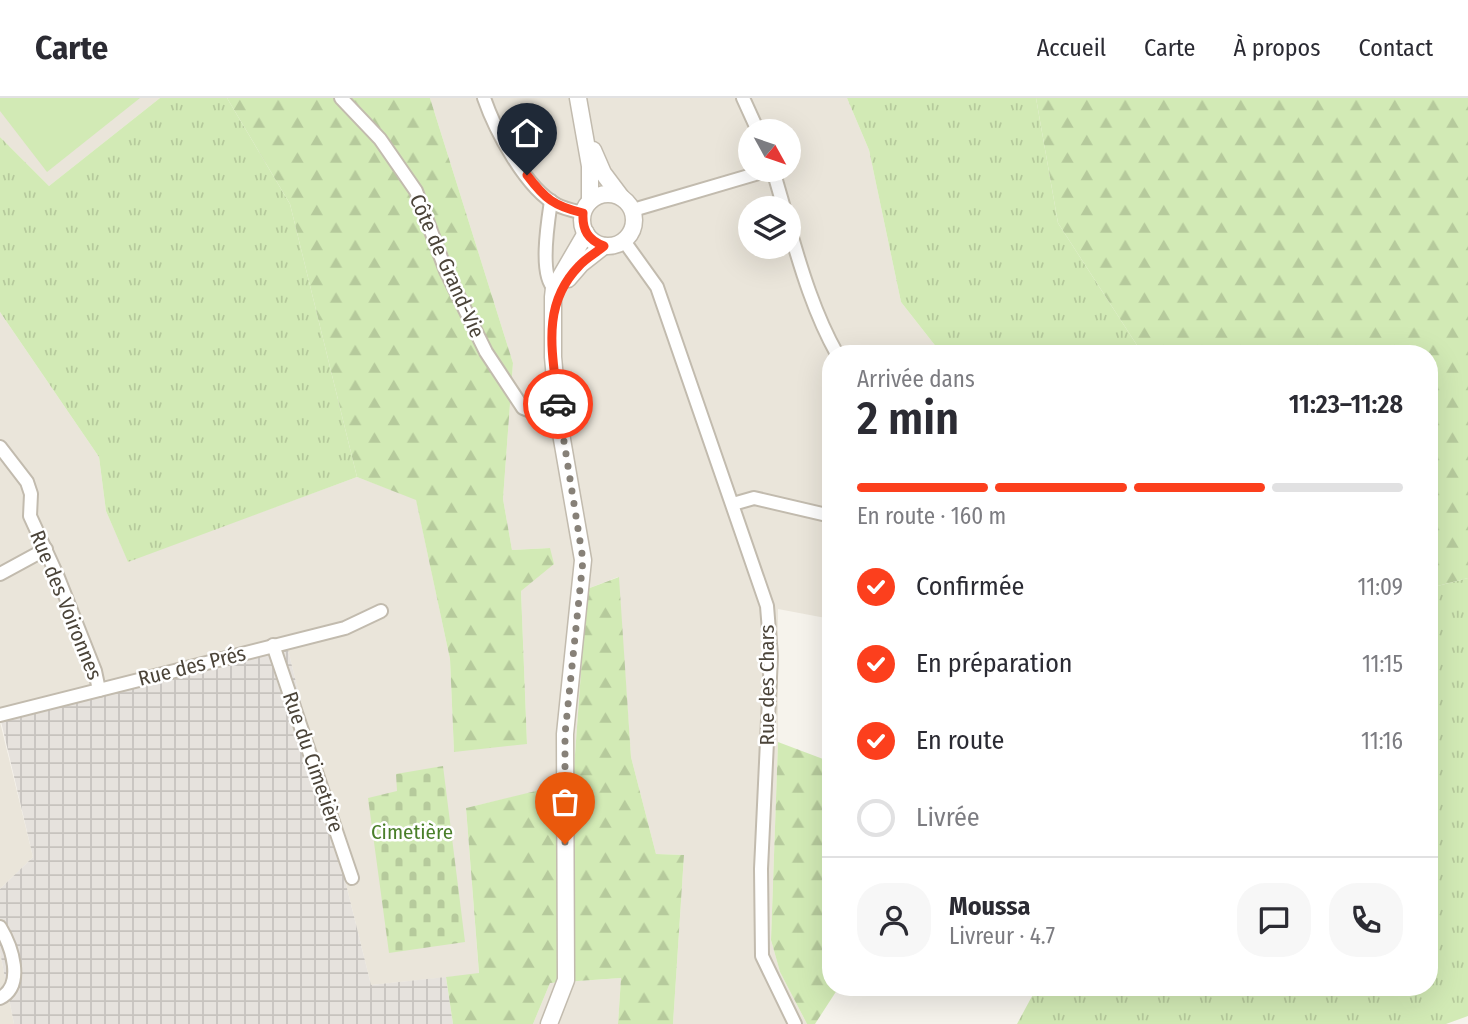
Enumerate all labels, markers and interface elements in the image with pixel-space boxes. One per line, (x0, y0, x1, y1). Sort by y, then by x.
text: Carte (35, 28, 108, 68)
text: Accueil (1037, 34, 1106, 62)
text: Carte (1144, 34, 1195, 62)
text: À propos (1233, 34, 1320, 62)
text: Contact (1358, 34, 1433, 62)
pin (497, 103, 557, 175)
icon: home (508, 114, 546, 152)
north arrow (738, 119, 802, 182)
map controls (738, 119, 801, 259)
street label: Côte de Grand-Vie (404, 190, 490, 342)
button: layers (738, 196, 801, 259)
text: Arrivée dans (857, 365, 975, 393)
courier (523, 369, 593, 439)
icon: car (539, 385, 577, 423)
text: 11:23–11:28 (1289, 389, 1403, 420)
text: 2 min (857, 391, 959, 446)
text: En route · 160 m (857, 502, 1006, 530)
street label: Rue des Voironnes (24, 526, 108, 684)
icon: check (857, 568, 895, 606)
text: Confirmée (916, 571, 1024, 602)
text: 11:09 (1358, 573, 1403, 601)
street label: Rue des Chars (754, 624, 780, 746)
street label: Rue des Prés (136, 640, 248, 692)
icon: check (857, 645, 895, 683)
text: En préparation (916, 648, 1073, 679)
text: 11:15 (1362, 650, 1403, 678)
street label: Rue du Cimetière (277, 688, 349, 836)
icon: check (857, 722, 895, 760)
text: En route (916, 725, 1004, 756)
text: 11:16 (1361, 727, 1403, 755)
pin (535, 772, 595, 844)
icon: bag (546, 783, 584, 821)
text: Livrée (916, 802, 980, 833)
park label: Cimetière (371, 819, 453, 845)
button: person (857, 883, 931, 957)
button: chat (1237, 883, 1311, 957)
button: phone (1329, 883, 1403, 957)
text: Moussa (949, 891, 1030, 922)
text: Livreur · 4.7 (949, 922, 1055, 950)

